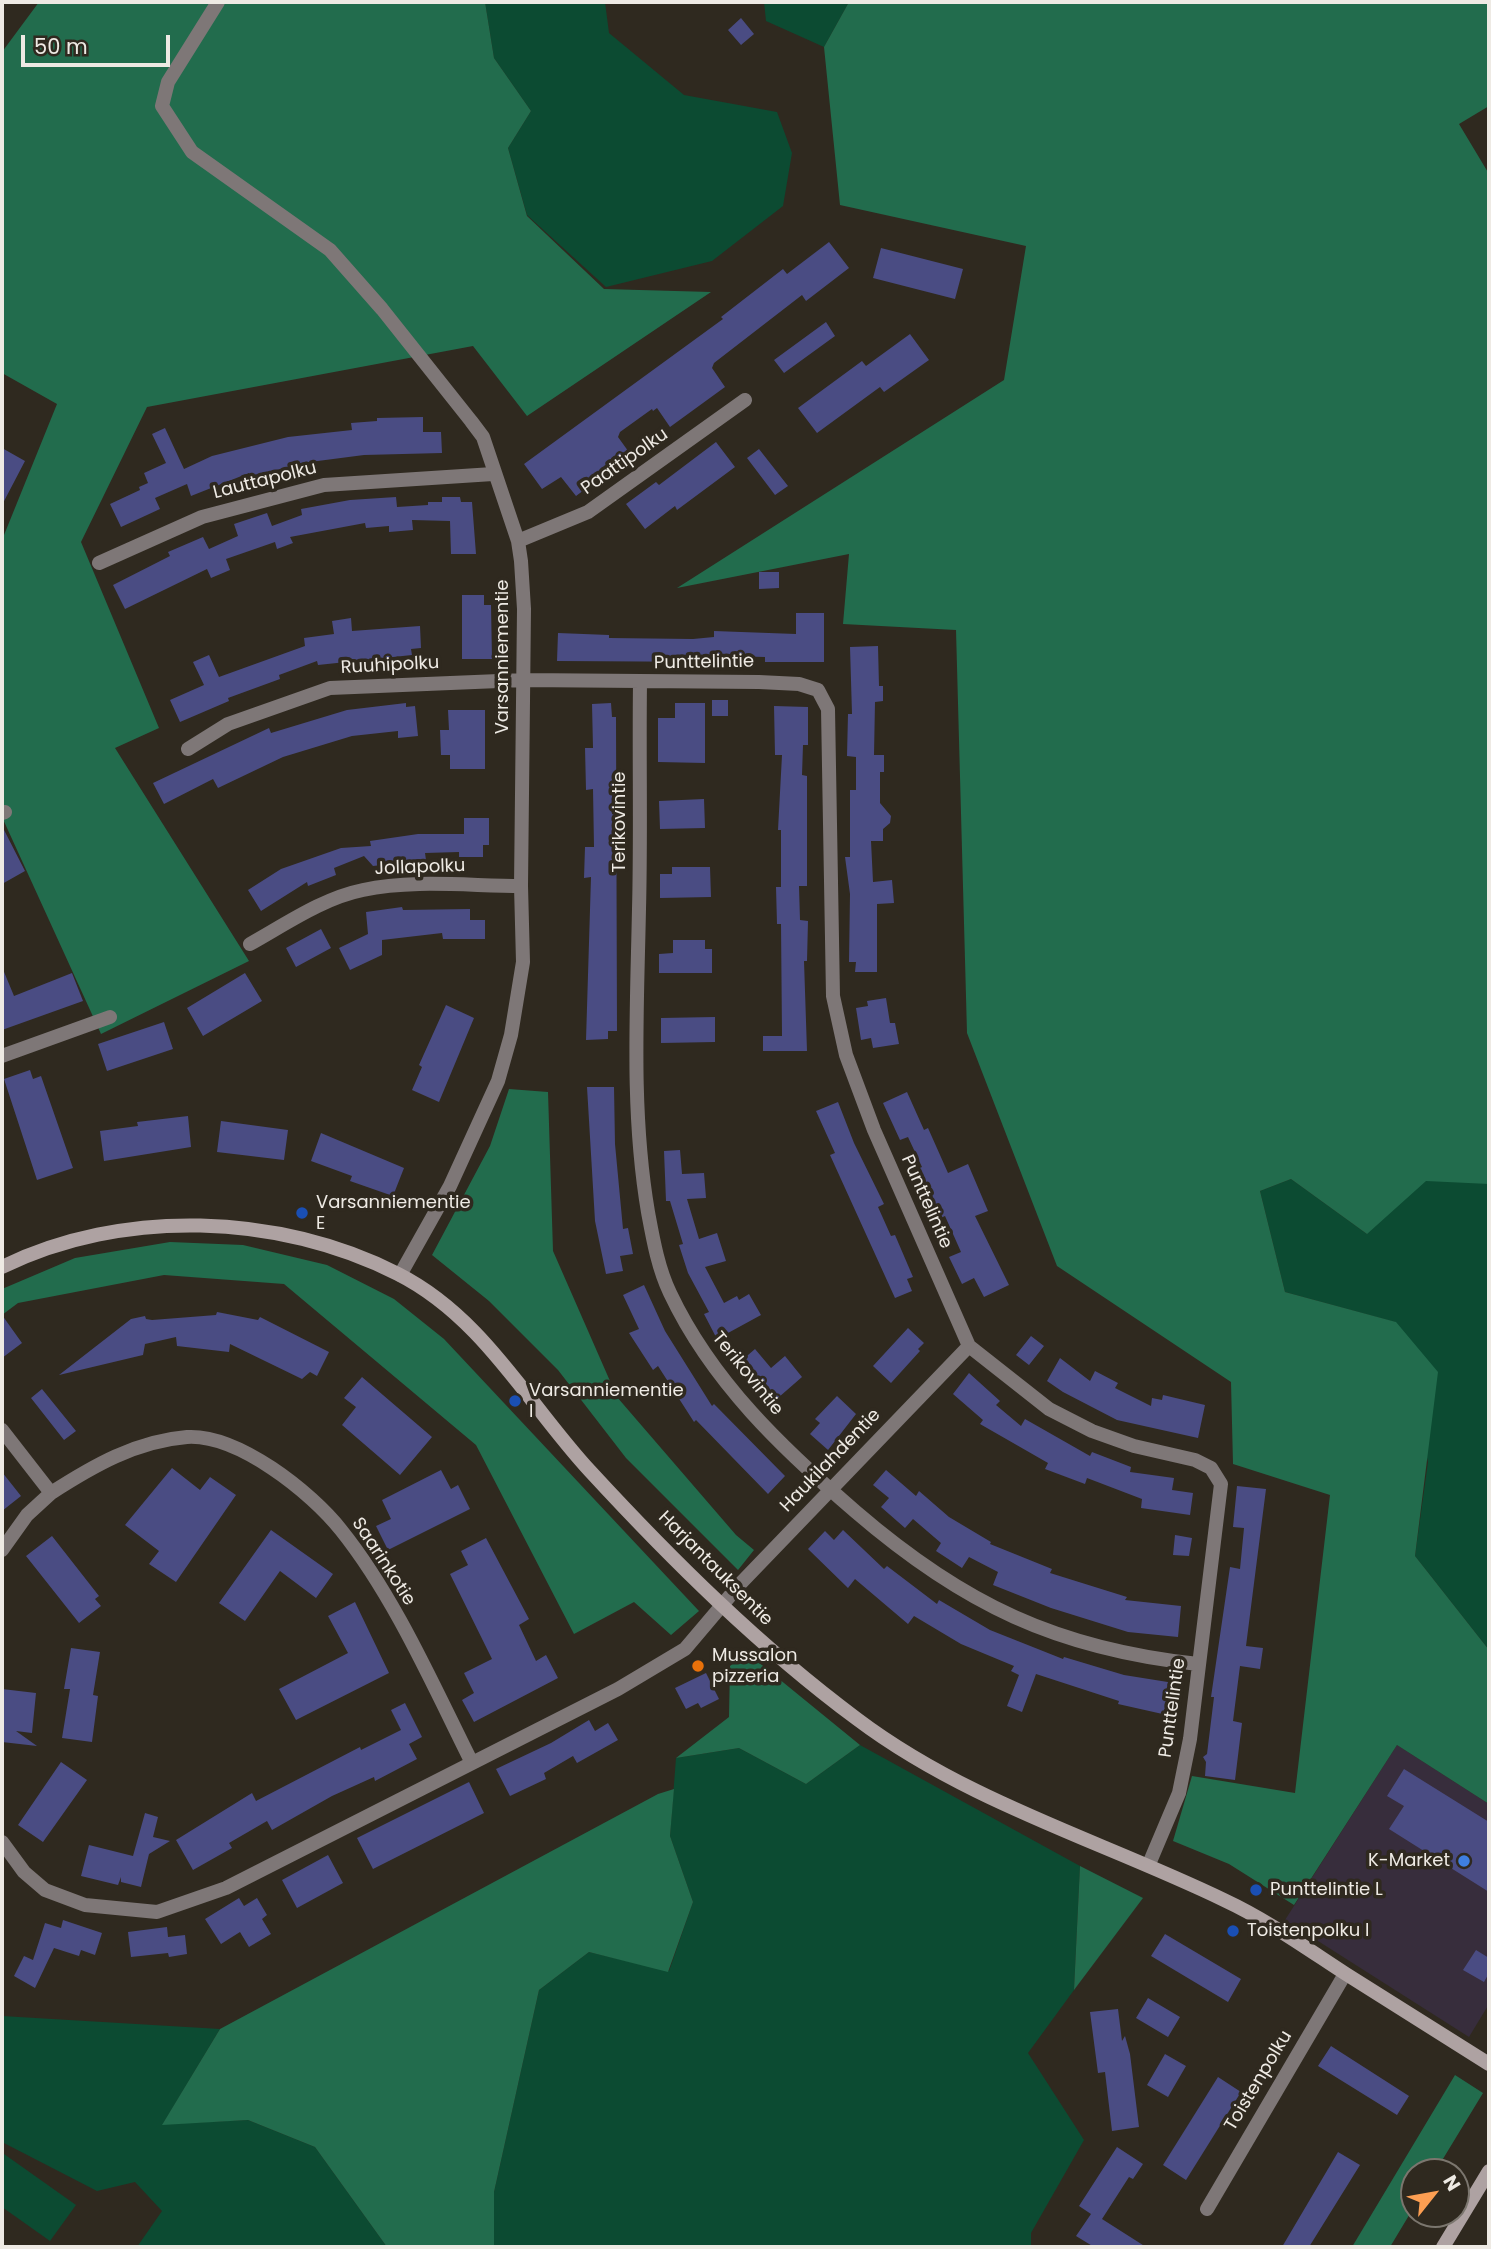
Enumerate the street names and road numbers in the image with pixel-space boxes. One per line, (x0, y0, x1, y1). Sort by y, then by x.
street label: Paattipolku (577, 424, 673, 500)
street label: Lauttapolku (211, 458, 319, 504)
street label: Varsanniementie (492, 580, 514, 734)
street label: Punttelintie (654, 651, 754, 675)
street label: Ruuhipolku (340, 653, 440, 679)
street label: Terikovintie (609, 771, 631, 873)
street label: Jollapolku (374, 856, 466, 880)
street label: Punttelintie (896, 1152, 956, 1252)
street label: Terikovintie (707, 1328, 787, 1420)
street label: Haukilahdentie (776, 1405, 886, 1517)
street label: Harjantauksentie (653, 1507, 777, 1631)
street label: Saarinkotie (347, 1514, 419, 1610)
street label: Punttelintie (1155, 1657, 1191, 1759)
street label: Toistenpolku (1221, 2027, 1297, 2135)

